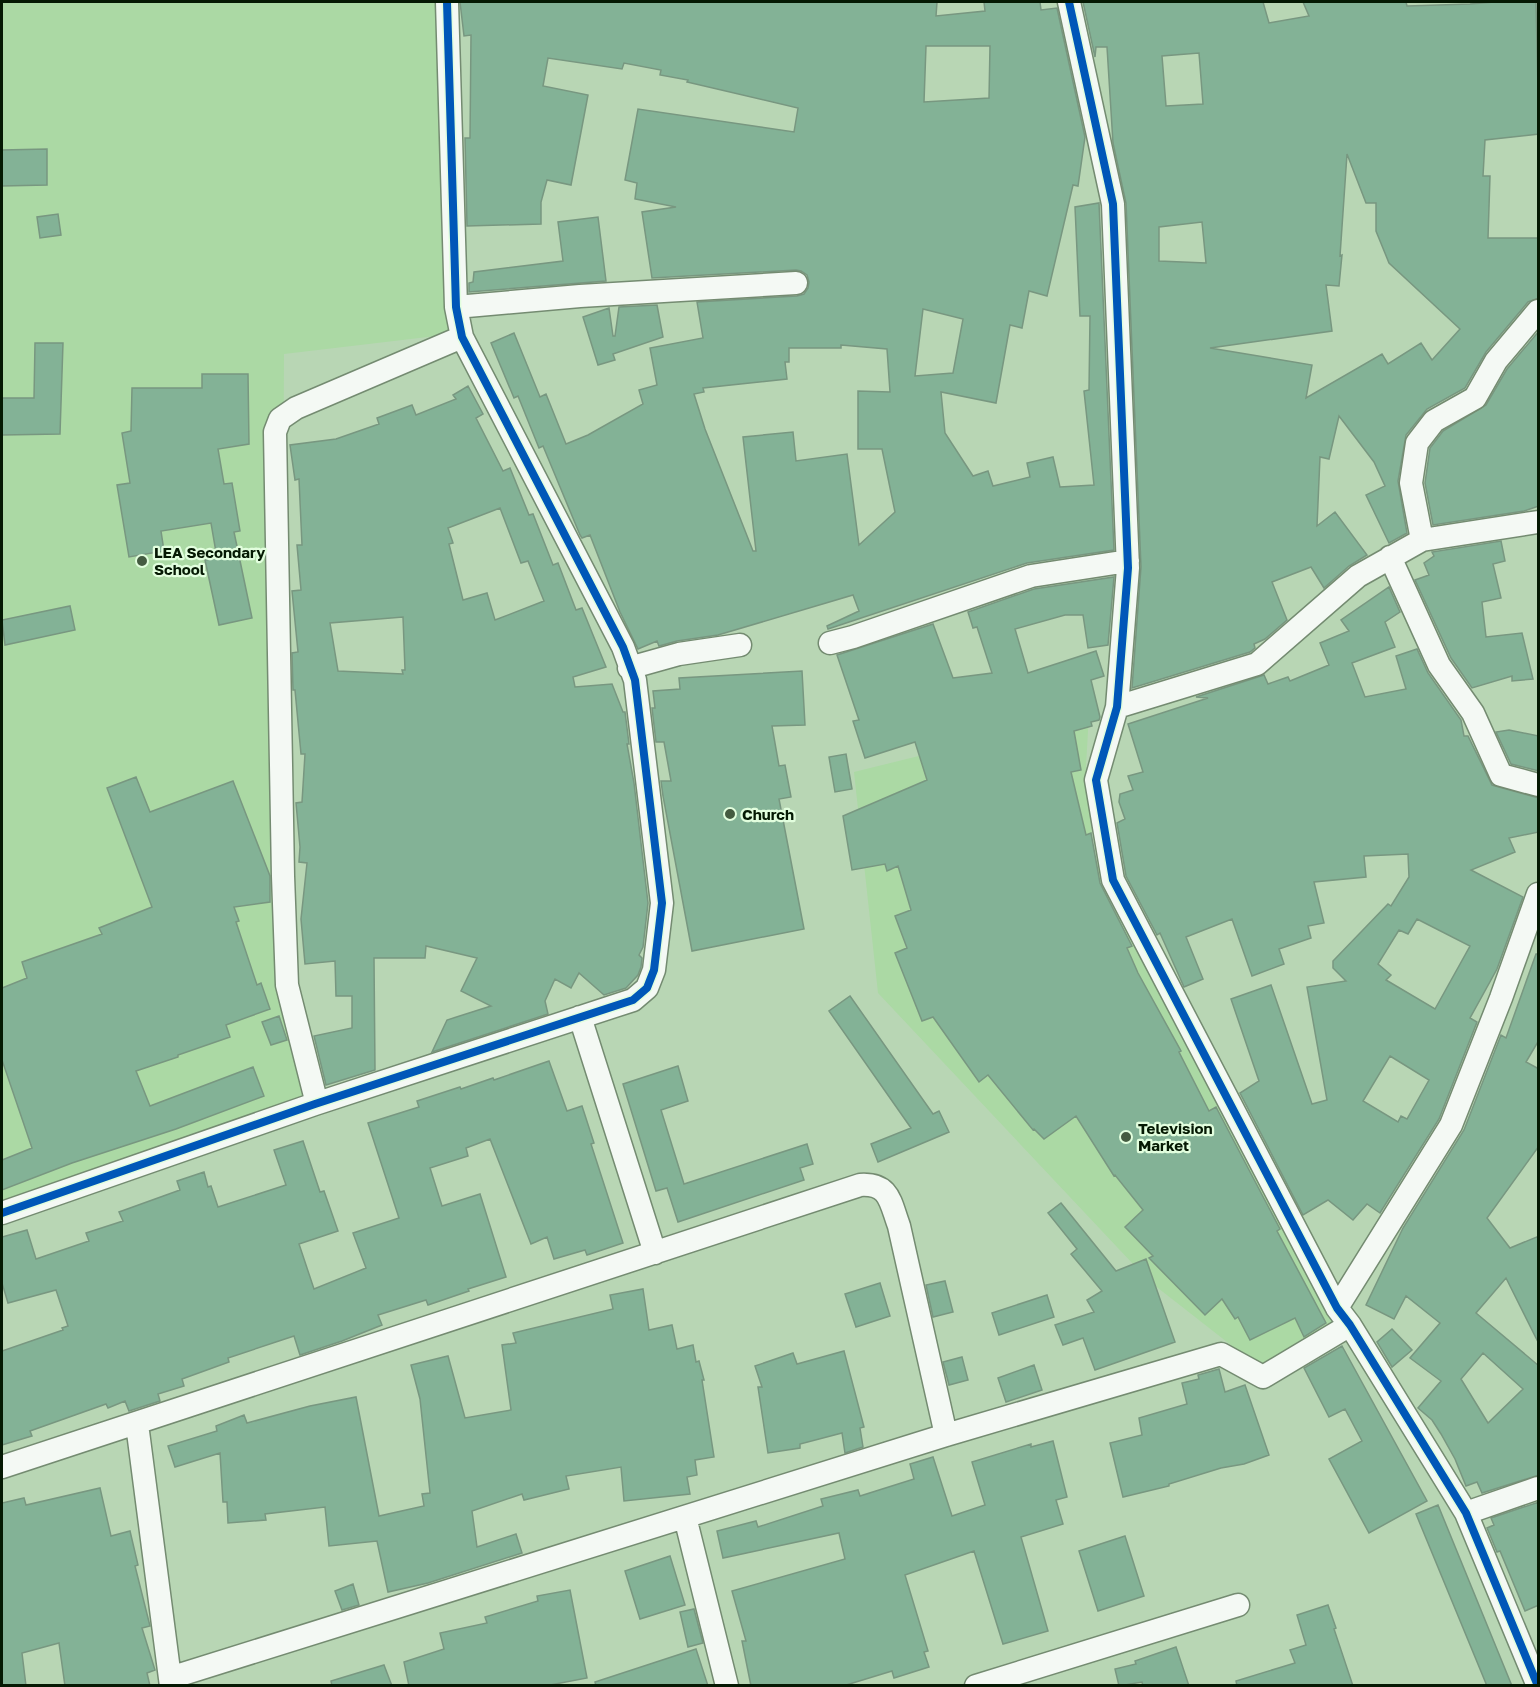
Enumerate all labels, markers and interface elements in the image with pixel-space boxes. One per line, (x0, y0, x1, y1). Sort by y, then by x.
place label: LEA Secondary School (154, 543, 265, 578)
marker: LEA Secondary School (135, 554, 149, 568)
place label: Church (742, 805, 794, 823)
marker: Church (723, 807, 737, 821)
place label: Television Market (1138, 1119, 1213, 1154)
marker: Television Market (1119, 1130, 1133, 1144)

